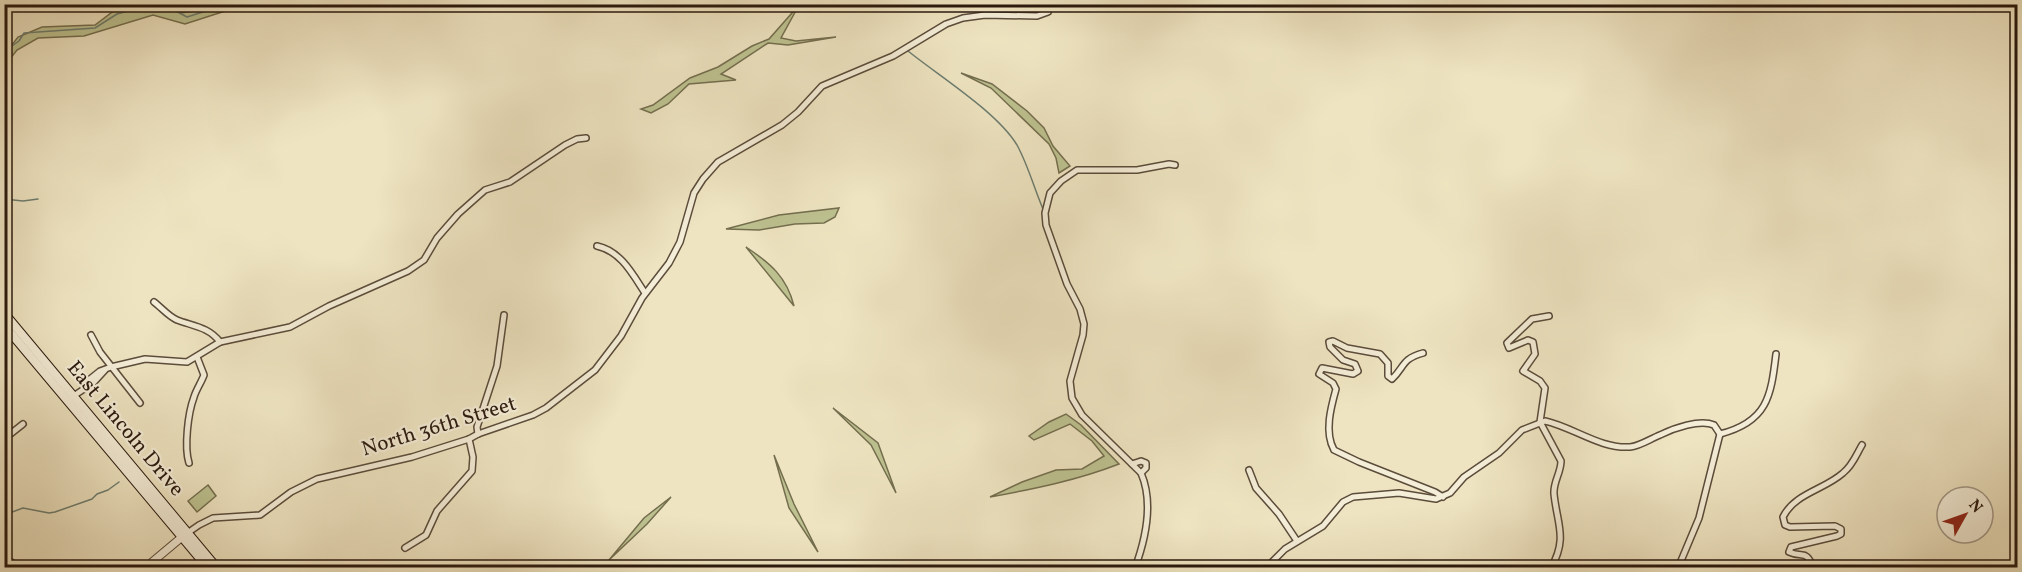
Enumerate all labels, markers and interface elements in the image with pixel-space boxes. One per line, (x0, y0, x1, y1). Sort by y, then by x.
street label: East Lincoln Drive (60, 355, 190, 503)
street label: North 36th Street (358, 390, 520, 464)
north arrow (1935, 485, 1995, 545)
text: N (1963, 495, 1987, 518)

